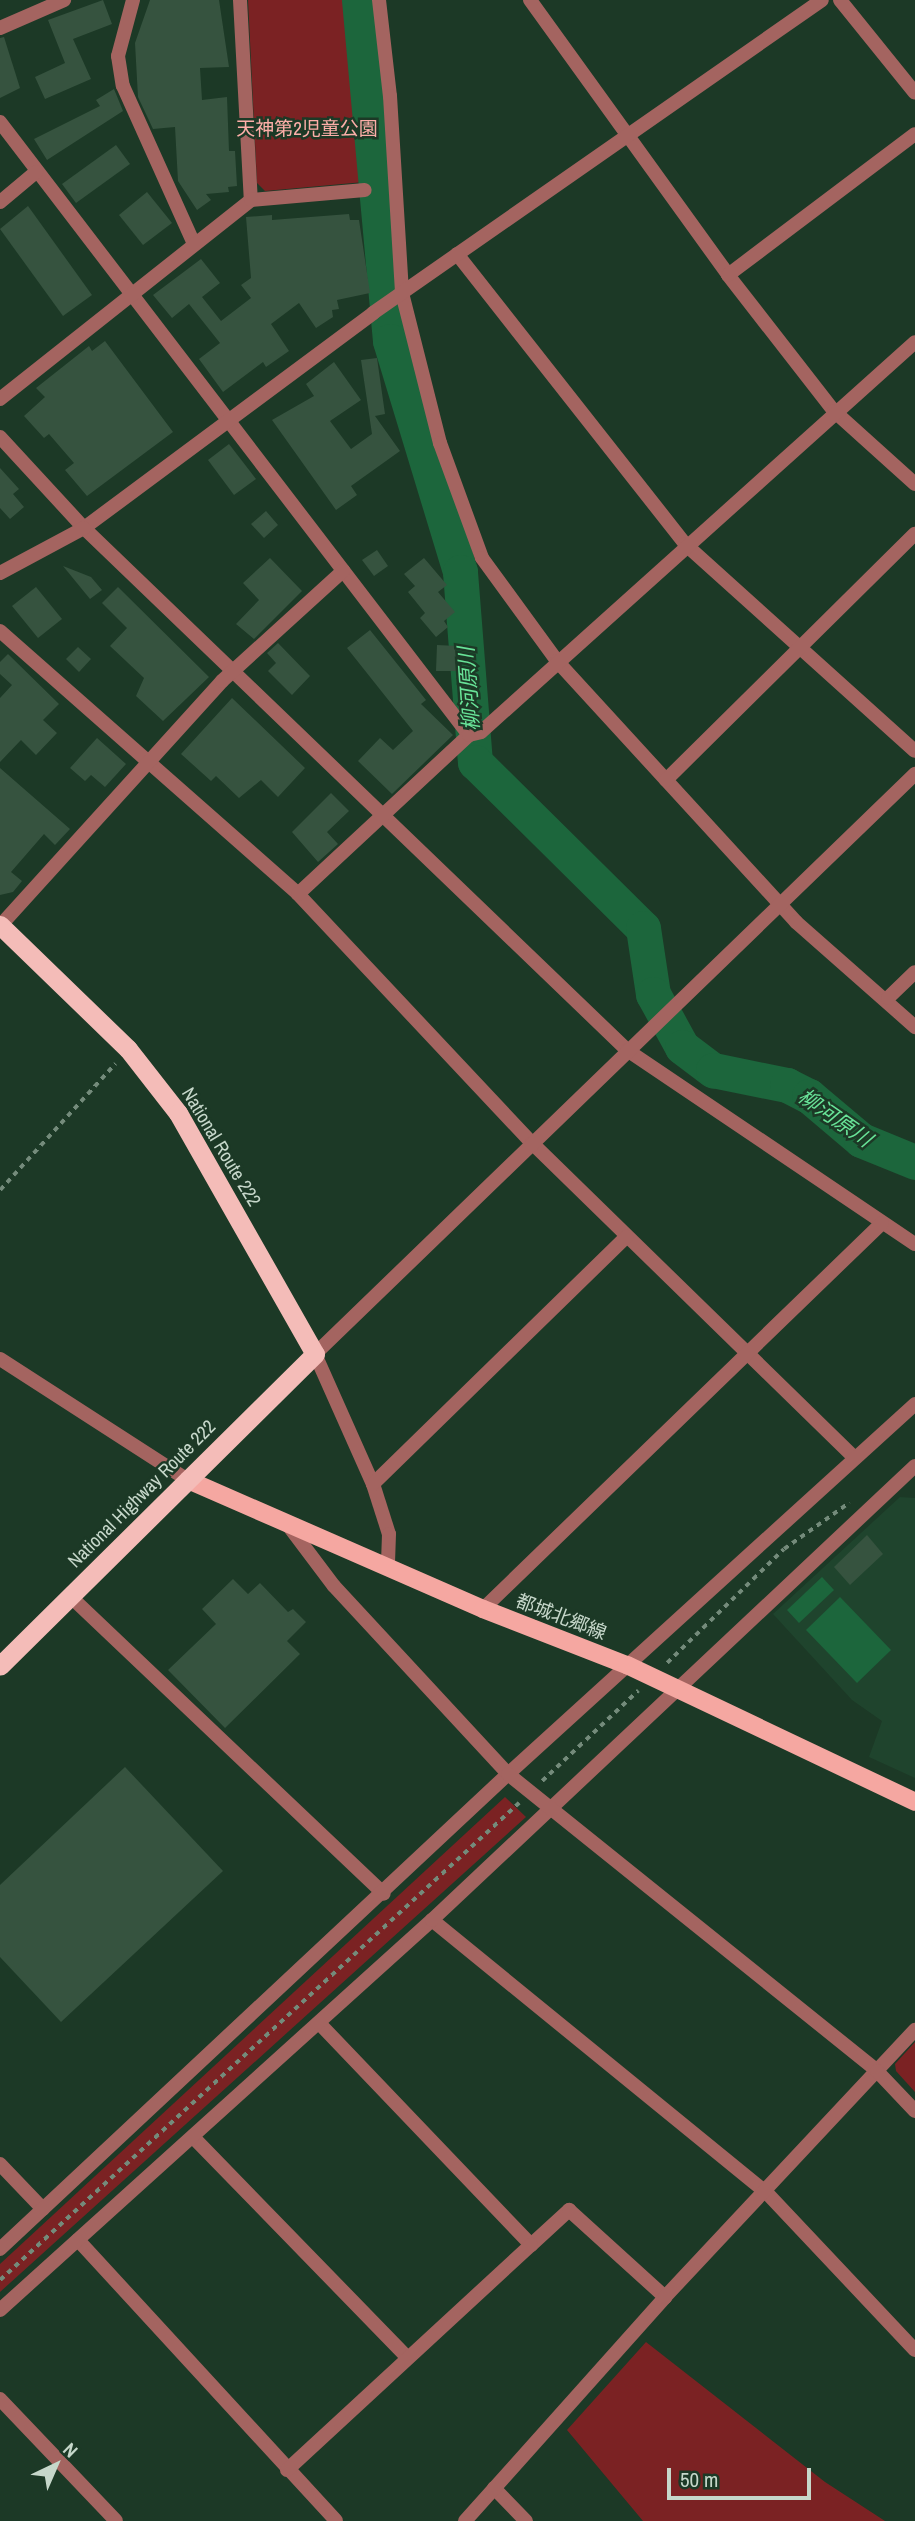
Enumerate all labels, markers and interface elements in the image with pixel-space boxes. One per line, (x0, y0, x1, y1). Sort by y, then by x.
park label: 天神第2児童公園 (236, 118, 378, 140)
water label: 柳河原川 (454, 646, 484, 732)
street label: National Route 222 (177, 1084, 265, 1210)
water label: 柳河原川 (793, 1084, 877, 1152)
street label: National Highway Route 222 (64, 1416, 220, 1572)
street label: 都城北郷線 (513, 1589, 609, 1645)
north arrow (21, 2430, 91, 2500)
text: N (58, 2437, 84, 2463)
scale bar (670, 2454, 814, 2498)
text: 50 m (680, 2465, 718, 2494)

